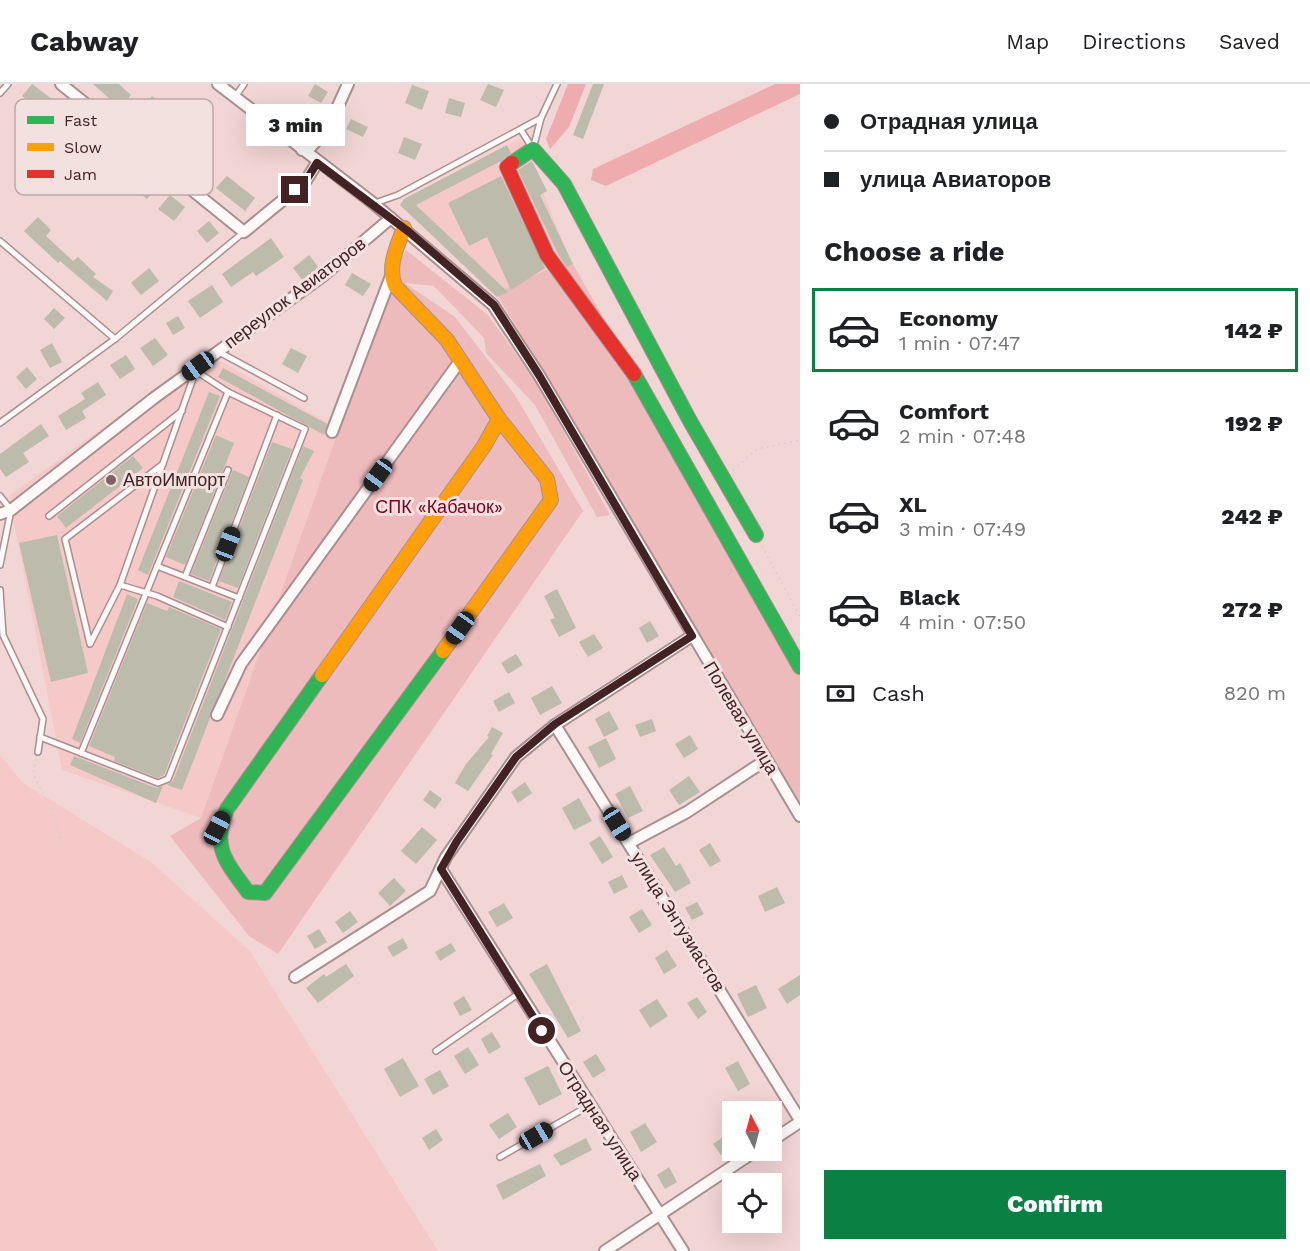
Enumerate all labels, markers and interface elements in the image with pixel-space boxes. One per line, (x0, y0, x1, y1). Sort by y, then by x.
text: Cabway (30, 25, 139, 58)
text: Map (1006, 29, 1049, 54)
text: Directions (1082, 29, 1186, 54)
text: Saved (1219, 29, 1280, 54)
legend (15, 99, 213, 195)
callout: 3 min (246, 103, 344, 145)
text: Отрадная улица (860, 109, 1038, 134)
text: Fast (64, 111, 97, 130)
text: 3 min (268, 113, 323, 137)
text: Slow (64, 138, 102, 157)
text: Jam (64, 165, 97, 184)
text: улица Авиаторов (860, 167, 1051, 192)
route end (281, 176, 308, 203)
street label: переулок Авиаторов (220, 233, 370, 353)
text: Choose a ride (824, 236, 1004, 268)
icon: car (827, 303, 881, 357)
text: Economy (899, 306, 998, 331)
text: 142 ₽ (1225, 318, 1283, 343)
text: 1 min · 07:47 (899, 331, 1020, 355)
car (178, 348, 218, 384)
icon: car (827, 396, 881, 450)
text: Comfort (899, 399, 989, 424)
text: 192 ₽ (1225, 411, 1283, 436)
text: 2 min · 07:48 (899, 424, 1026, 448)
car (360, 455, 396, 495)
place label: АвтоИмпорт (123, 469, 225, 490)
marker: АвтоИмпорт (104, 473, 118, 487)
icon: car (827, 489, 881, 543)
text: XL (899, 492, 927, 517)
park label: СПК «Кабачок» (375, 496, 503, 517)
text: 242 ₽ (1221, 504, 1283, 529)
text: 3 min · 07:49 (899, 517, 1026, 541)
car (213, 524, 243, 564)
icon: car (827, 582, 881, 636)
text: Black (899, 585, 960, 610)
text: 272 ₽ (1222, 597, 1283, 622)
car (442, 608, 478, 648)
text: 4 min · 07:50 (899, 610, 1026, 634)
street label: Полевая улица (700, 658, 784, 779)
icon: cash (824, 677, 857, 710)
text: Cash (872, 681, 925, 706)
text: 820 m (1224, 681, 1286, 705)
car (600, 804, 634, 844)
car (201, 808, 233, 848)
street label: улица Энтузиастов (627, 848, 730, 996)
route start (528, 1017, 555, 1044)
street label: Отрадная улица (554, 1057, 647, 1185)
north arrow (722, 1101, 782, 1161)
map controls (722, 1101, 782, 1233)
car (516, 1119, 556, 1153)
button: Confirm (824, 1170, 1286, 1239)
button: locate (722, 1173, 782, 1233)

